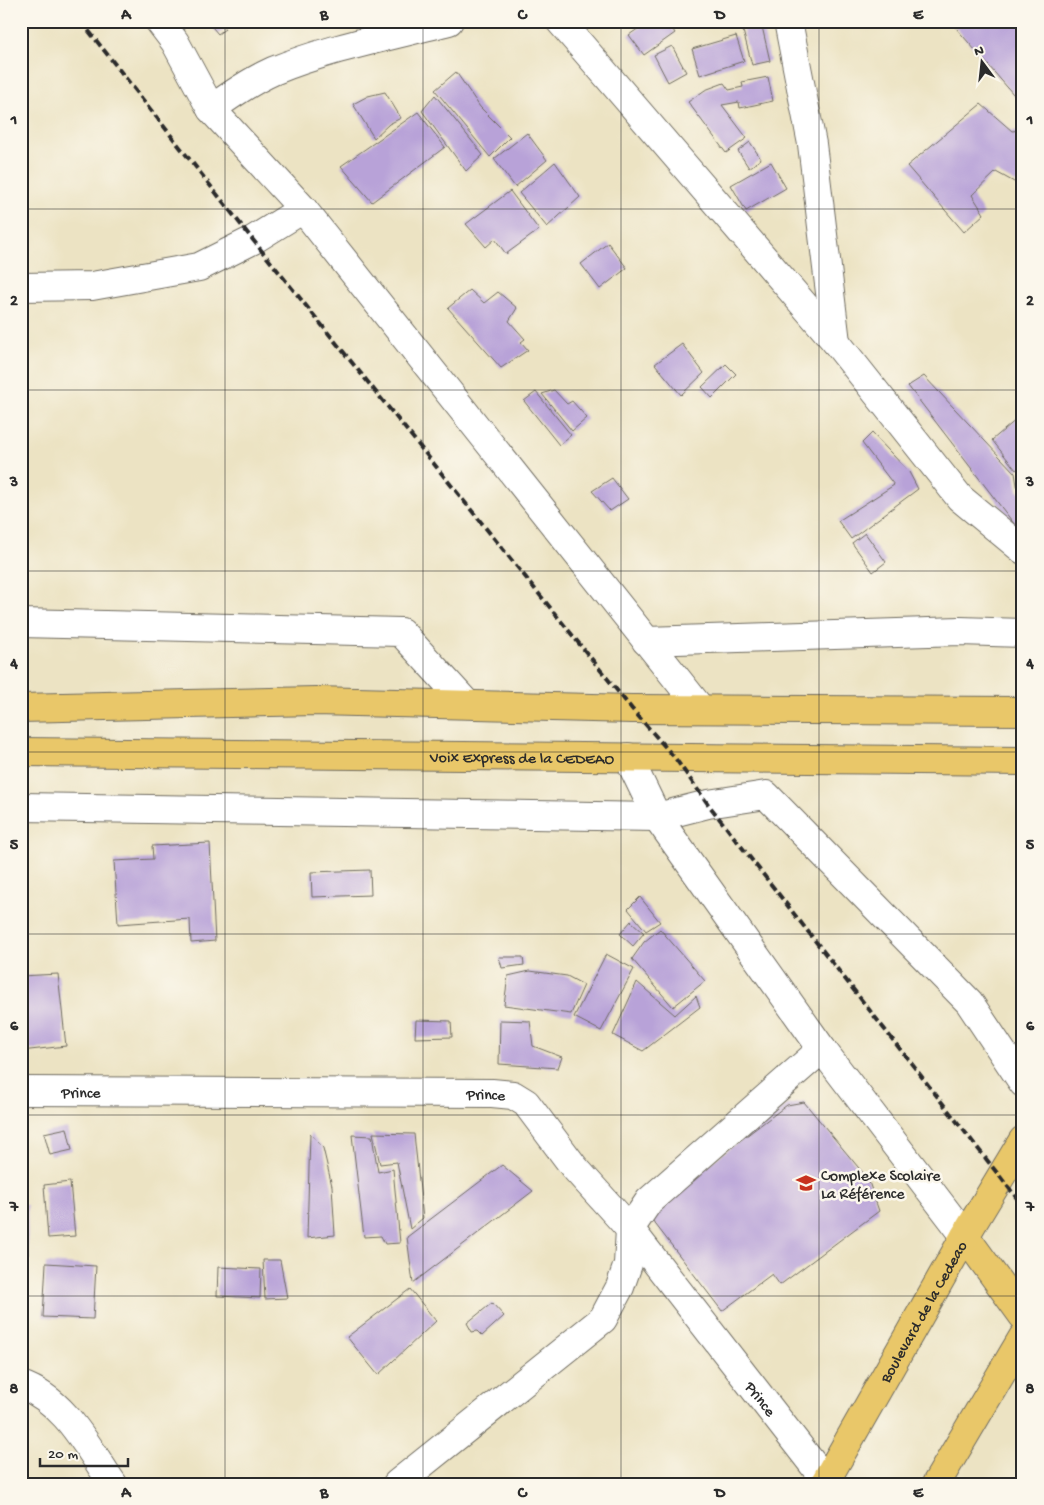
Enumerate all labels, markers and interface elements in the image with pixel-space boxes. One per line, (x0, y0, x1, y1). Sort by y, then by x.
text: A (120, 7, 132, 26)
text: B (319, 7, 329, 26)
text: C (517, 7, 528, 26)
text: D (713, 7, 726, 26)
text: E (913, 7, 924, 26)
north arrow (956, 38, 1006, 88)
text: N (973, 42, 986, 61)
text: 1 (10, 112, 17, 131)
text: 1 (1026, 112, 1033, 131)
text: 2 (10, 293, 18, 312)
text: 2 (1026, 293, 1034, 312)
text: 3 (9, 474, 18, 493)
text: 3 (1025, 474, 1034, 493)
text: 4 (9, 656, 18, 675)
text: 4 (1025, 656, 1034, 675)
street label: Voix Express de la CEDEAO (429, 750, 615, 770)
text: 5 (10, 837, 19, 856)
text: 5 (1026, 837, 1035, 856)
text: 6 (10, 1018, 19, 1037)
text: 6 (1026, 1018, 1035, 1037)
street label: Prince (60, 1085, 101, 1104)
street label: Prince (465, 1087, 507, 1107)
place label: Complexe Scolaire La Référence (821, 1168, 941, 1205)
school or university icon: Complexe Scolaire La Référence (795, 1172, 817, 1194)
text: 7 (9, 1199, 19, 1218)
text: 7 (1025, 1199, 1035, 1218)
street label: Boulevard de la Cedeao (877, 1238, 973, 1388)
street label: Prince (739, 1378, 779, 1422)
text: 8 (10, 1381, 19, 1400)
text: 8 (1026, 1381, 1035, 1400)
scale bar (40, 1435, 128, 1467)
text: 20 m (48, 1446, 78, 1464)
text: A (120, 1485, 132, 1504)
text: B (319, 1485, 329, 1504)
text: C (517, 1485, 528, 1504)
text: D (713, 1485, 726, 1504)
text: E (913, 1485, 924, 1504)

